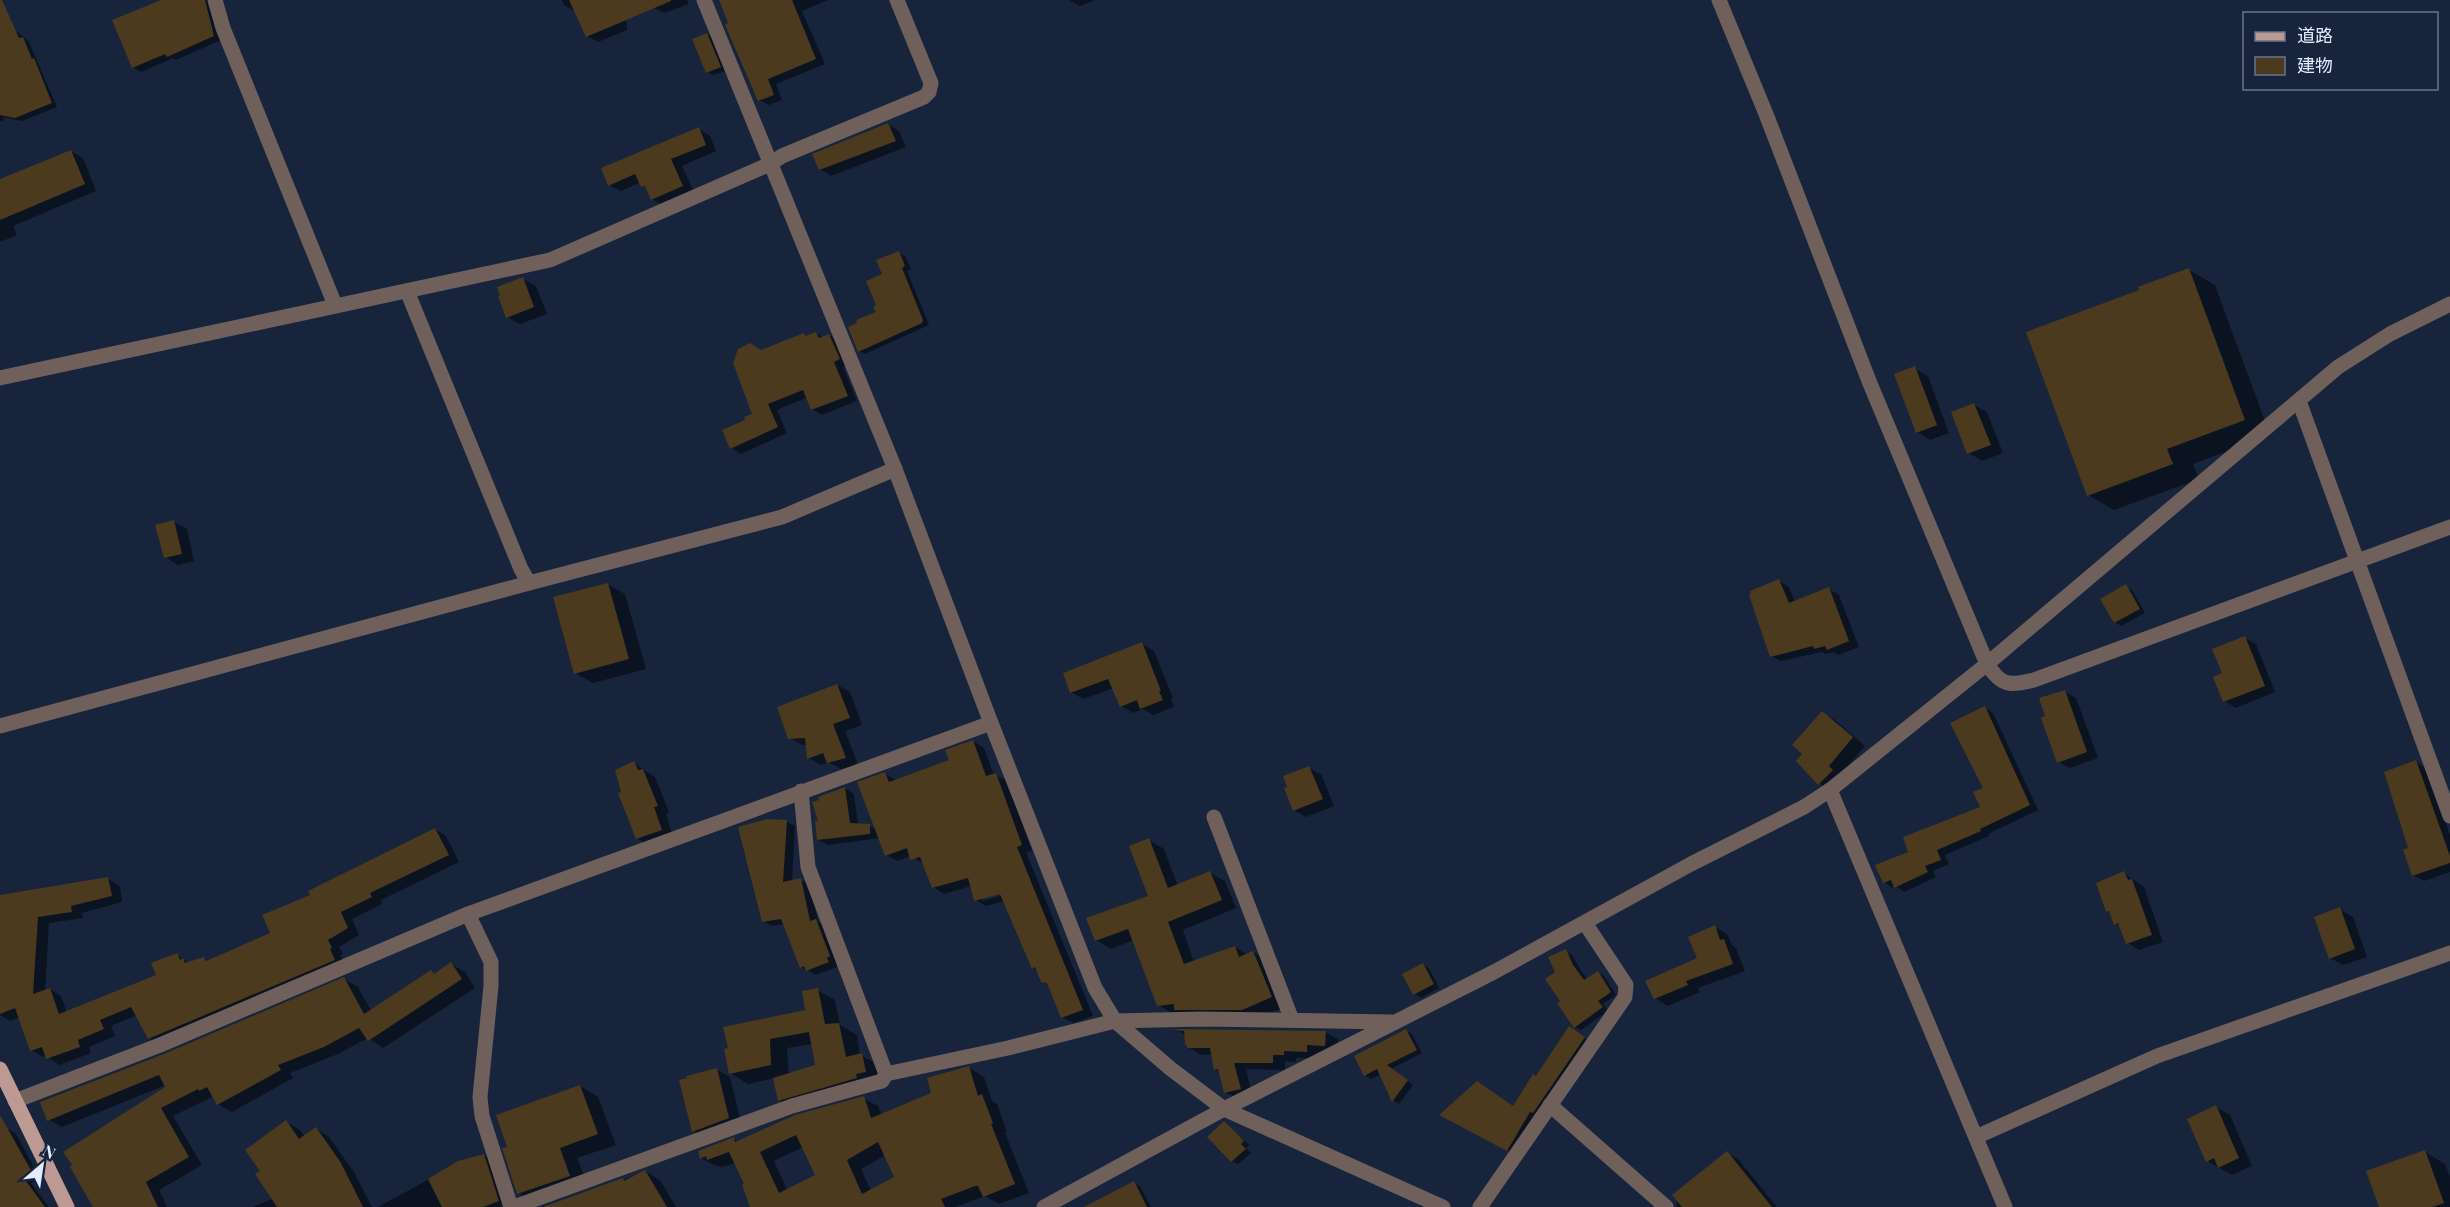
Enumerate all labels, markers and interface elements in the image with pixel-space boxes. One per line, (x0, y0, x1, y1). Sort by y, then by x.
legend (2243, 12, 2438, 90)
text: 道路 (2297, 23, 2333, 47)
text: 建物 (2297, 53, 2333, 77)
north arrow (12, 1135, 72, 1195)
text: N (39, 1139, 60, 1164)

